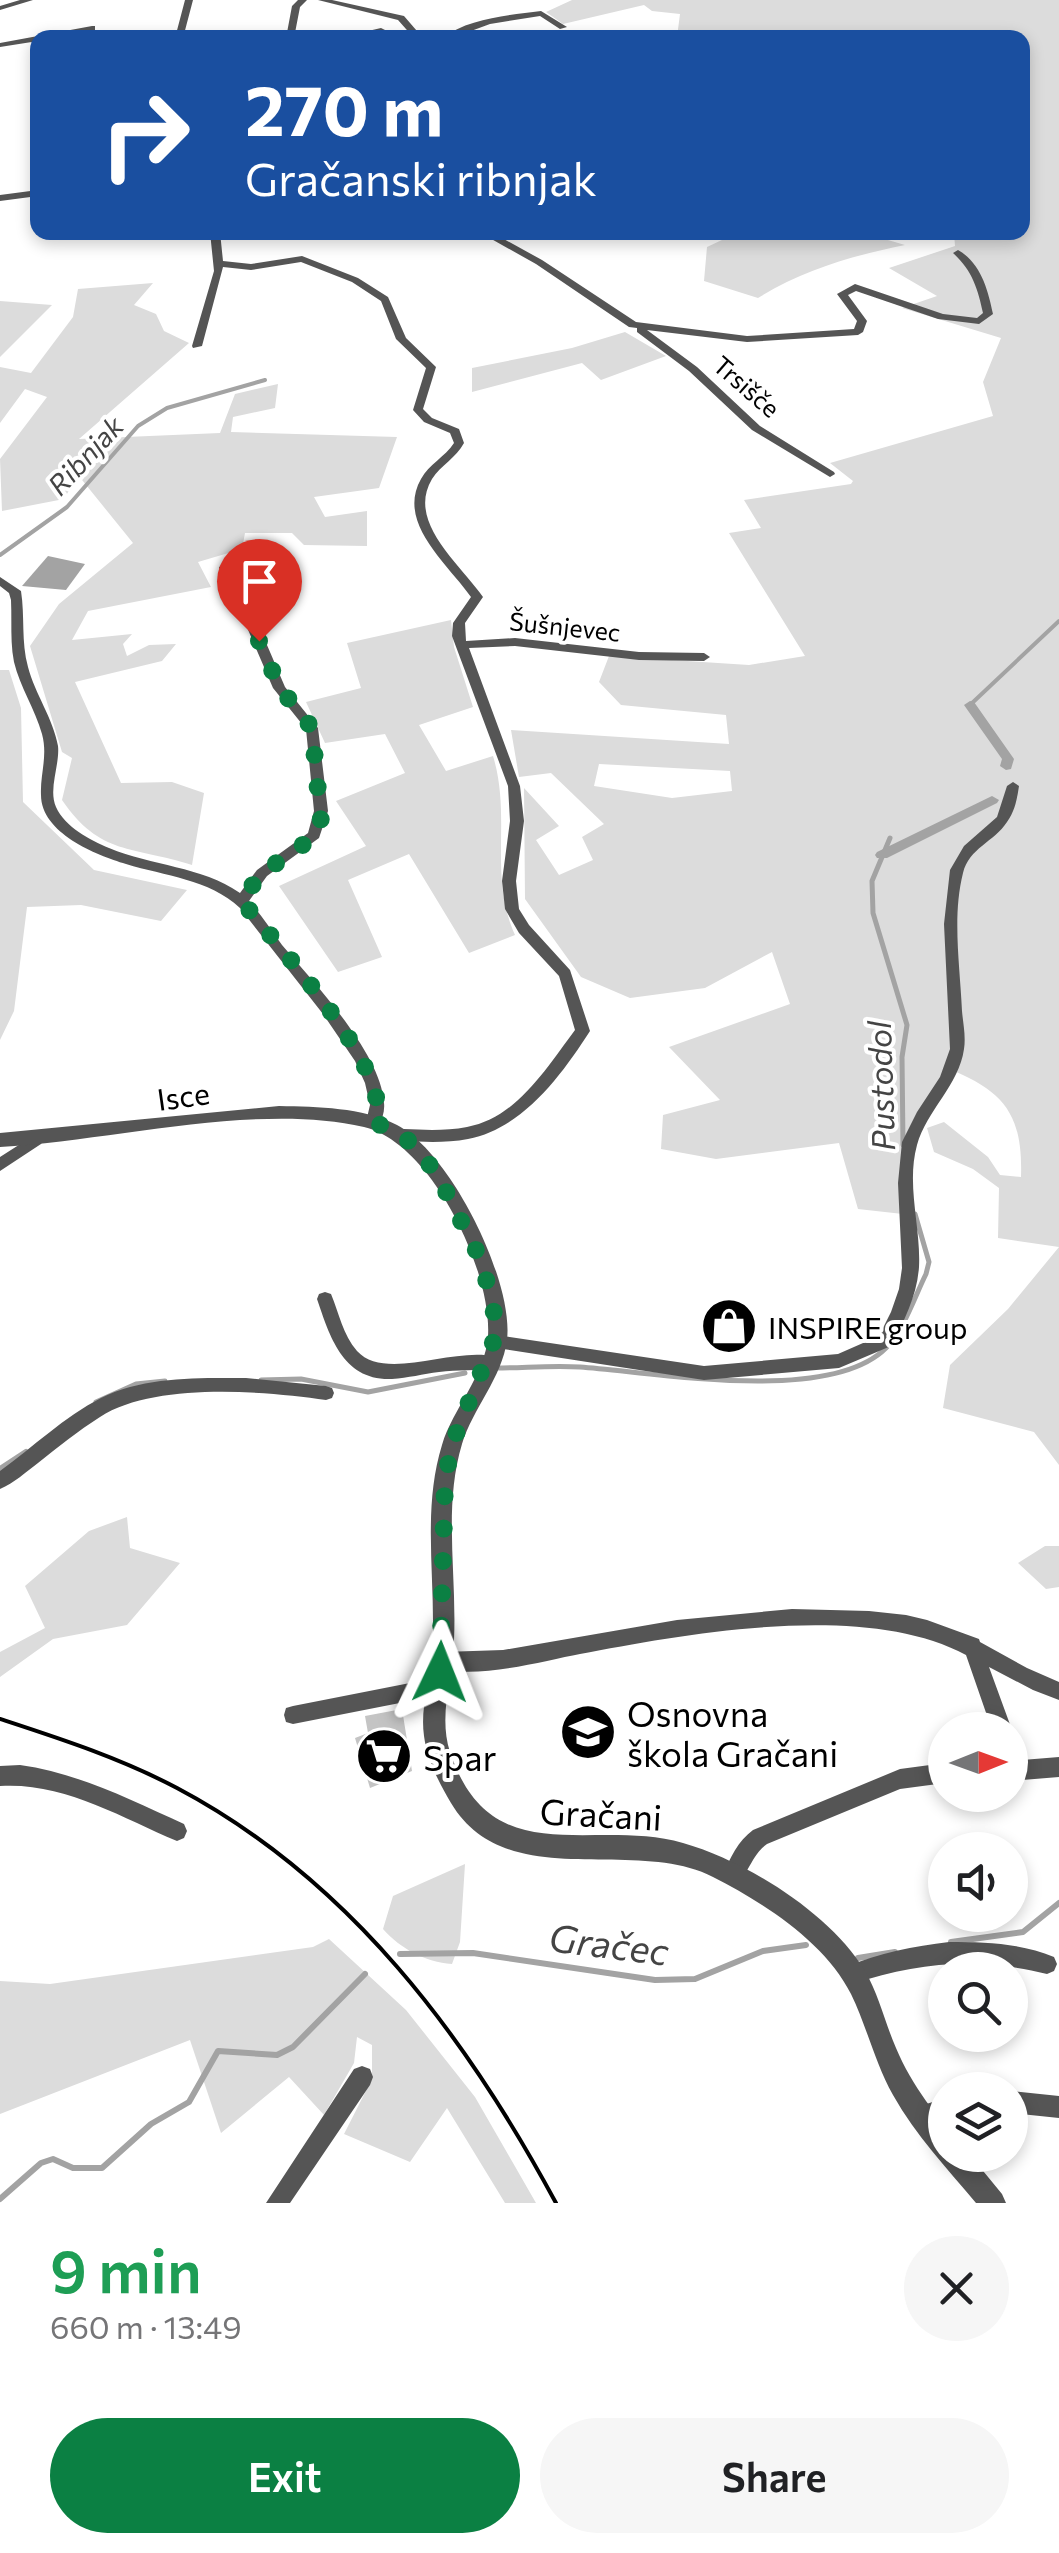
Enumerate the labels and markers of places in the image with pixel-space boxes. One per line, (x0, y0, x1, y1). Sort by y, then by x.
pin (217, 539, 302, 642)
shop icon: INSPIRE group (699, 1296, 759, 1356)
place label: INSPIRE group (768, 1308, 968, 1345)
place label: Osnovna škola Gračani (627, 1691, 838, 1774)
school or university icon: Osnovna škola Gračani (558, 1702, 618, 1762)
supermarket icon: Spar (354, 1726, 414, 1786)
place label: Spar (423, 1735, 497, 1778)

